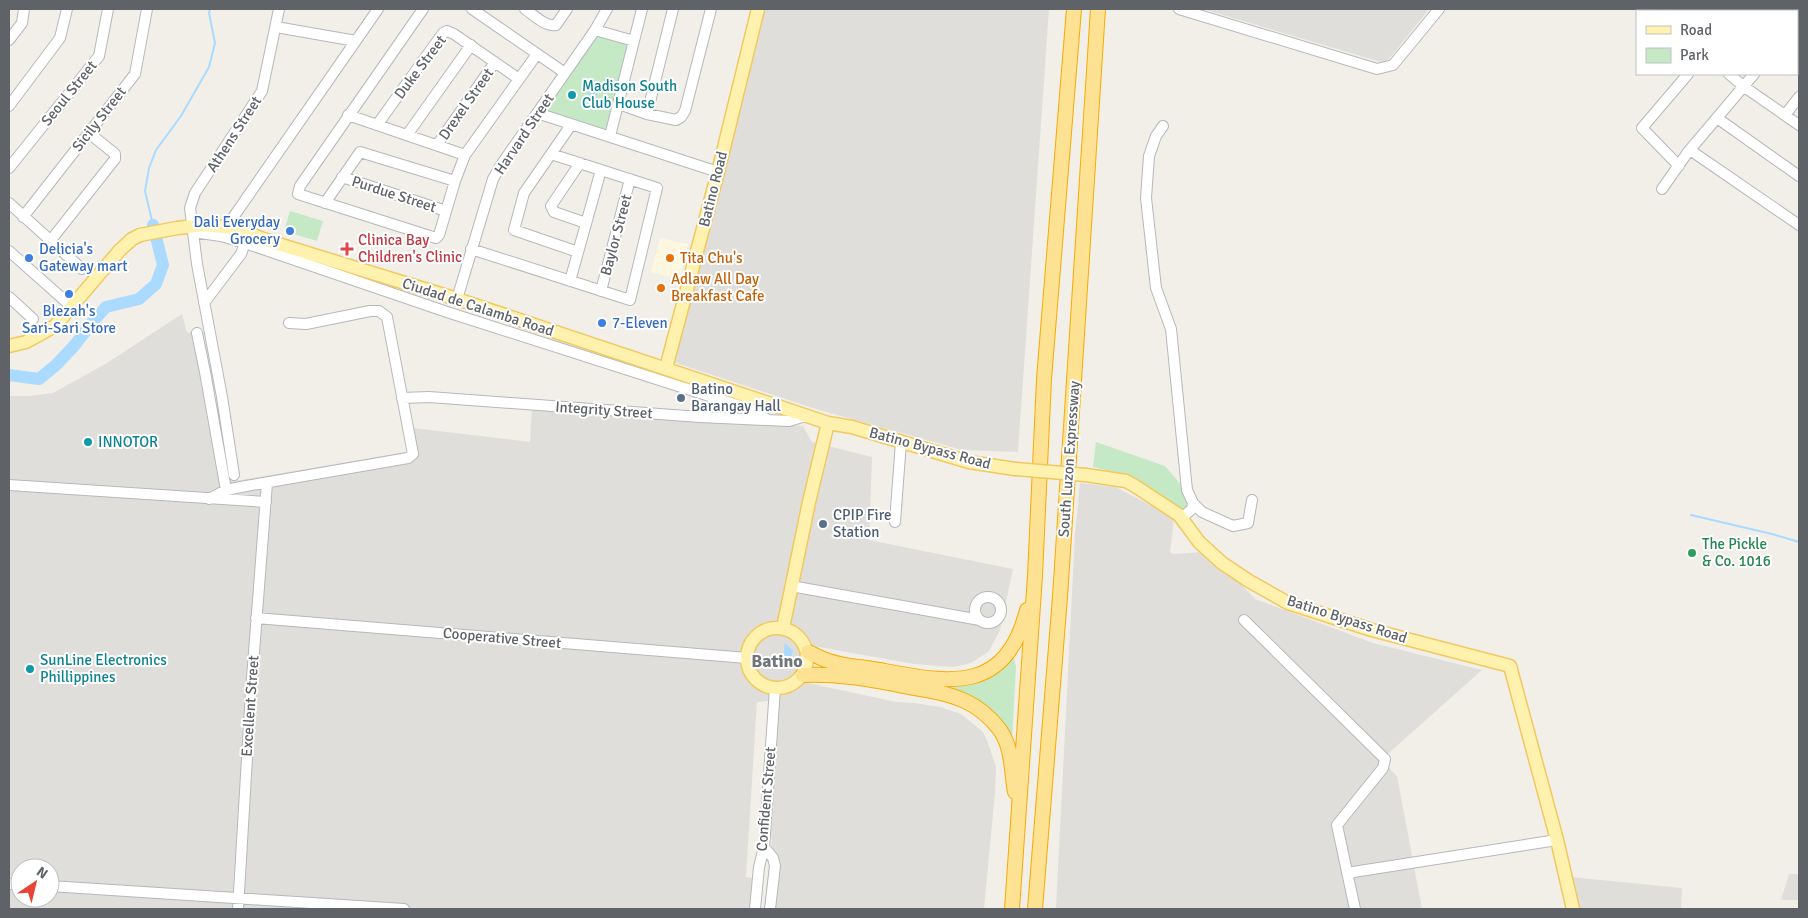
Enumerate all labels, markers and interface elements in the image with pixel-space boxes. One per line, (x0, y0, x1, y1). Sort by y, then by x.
legend (1636, 10, 1798, 75)
text: Road (1680, 21, 1712, 39)
street label: Duke Street (390, 32, 450, 102)
text: Park (1680, 46, 1709, 64)
street label: Seoul Street (37, 57, 101, 129)
street label: Drexel Street (435, 65, 497, 143)
place label: Madison South Club House (582, 77, 677, 112)
street label: Sicily Street (68, 83, 130, 155)
marker: Madison South Club House (566, 89, 578, 101)
street label: Harvard Street (490, 90, 558, 178)
street label: Athens Street (203, 93, 265, 175)
street label: Batino Road (695, 149, 731, 229)
street label: Purdue Street (349, 172, 439, 216)
street label: Baylor Street (597, 192, 635, 278)
place label: Dali Everyday Grocery (194, 213, 280, 248)
marker: Dali Everyday Grocery (284, 225, 296, 237)
place label: Clinica Bay Children's Clinic (358, 231, 462, 266)
place label: Delicia's Gateway mart (39, 240, 128, 275)
marker: Clinica Bay Children's Clinic (340, 242, 354, 256)
place label: Tita Chu's (680, 249, 743, 267)
marker: Delicia's Gateway mart (23, 252, 35, 264)
marker: Tita Chu's (664, 252, 676, 264)
place label: Adlaw All Day Breakfast Cafe (671, 270, 764, 305)
street label: Ciudad de Calamba Road (400, 274, 556, 340)
marker: Adlaw All Day Breakfast Cafe (655, 282, 667, 294)
marker: Blezah's Sari-Sari Store (63, 288, 75, 300)
place label: Blezah's Sari-Sari Store (22, 302, 116, 337)
place label: 7-Eleven (612, 314, 668, 332)
marker: 7-Eleven (596, 317, 608, 329)
place label: Batino Barangay Hall (691, 380, 781, 415)
street label: South Luzon Expressway (1055, 380, 1083, 538)
marker: Batino Barangay Hall (675, 392, 687, 404)
street label: Integrity Street (555, 398, 653, 422)
street label: Batino Bypass Road (867, 423, 993, 473)
place label: INNOTOR (98, 433, 158, 451)
marker: INNOTOR (82, 436, 94, 448)
place label: CPIP Fire Station (833, 506, 891, 541)
marker: CPIP Fire Station (817, 518, 829, 530)
place label: The Pickle & Co. 1016 (1702, 535, 1771, 570)
marker: The Pickle & Co. 1016 (1686, 547, 1698, 559)
street label: Batino Bypass Road (1285, 591, 1409, 647)
street label: Cooperative Street (442, 624, 562, 652)
district label: Batino (751, 650, 803, 672)
place label: SunLine Electronics Phillippines (40, 651, 167, 686)
street label: Excellent Street (237, 655, 263, 757)
marker: SunLine Electronics Phillippines (24, 663, 36, 675)
street label: Confident Street (752, 746, 780, 852)
north arrow (10, 858, 60, 908)
text: N (33, 863, 51, 883)

